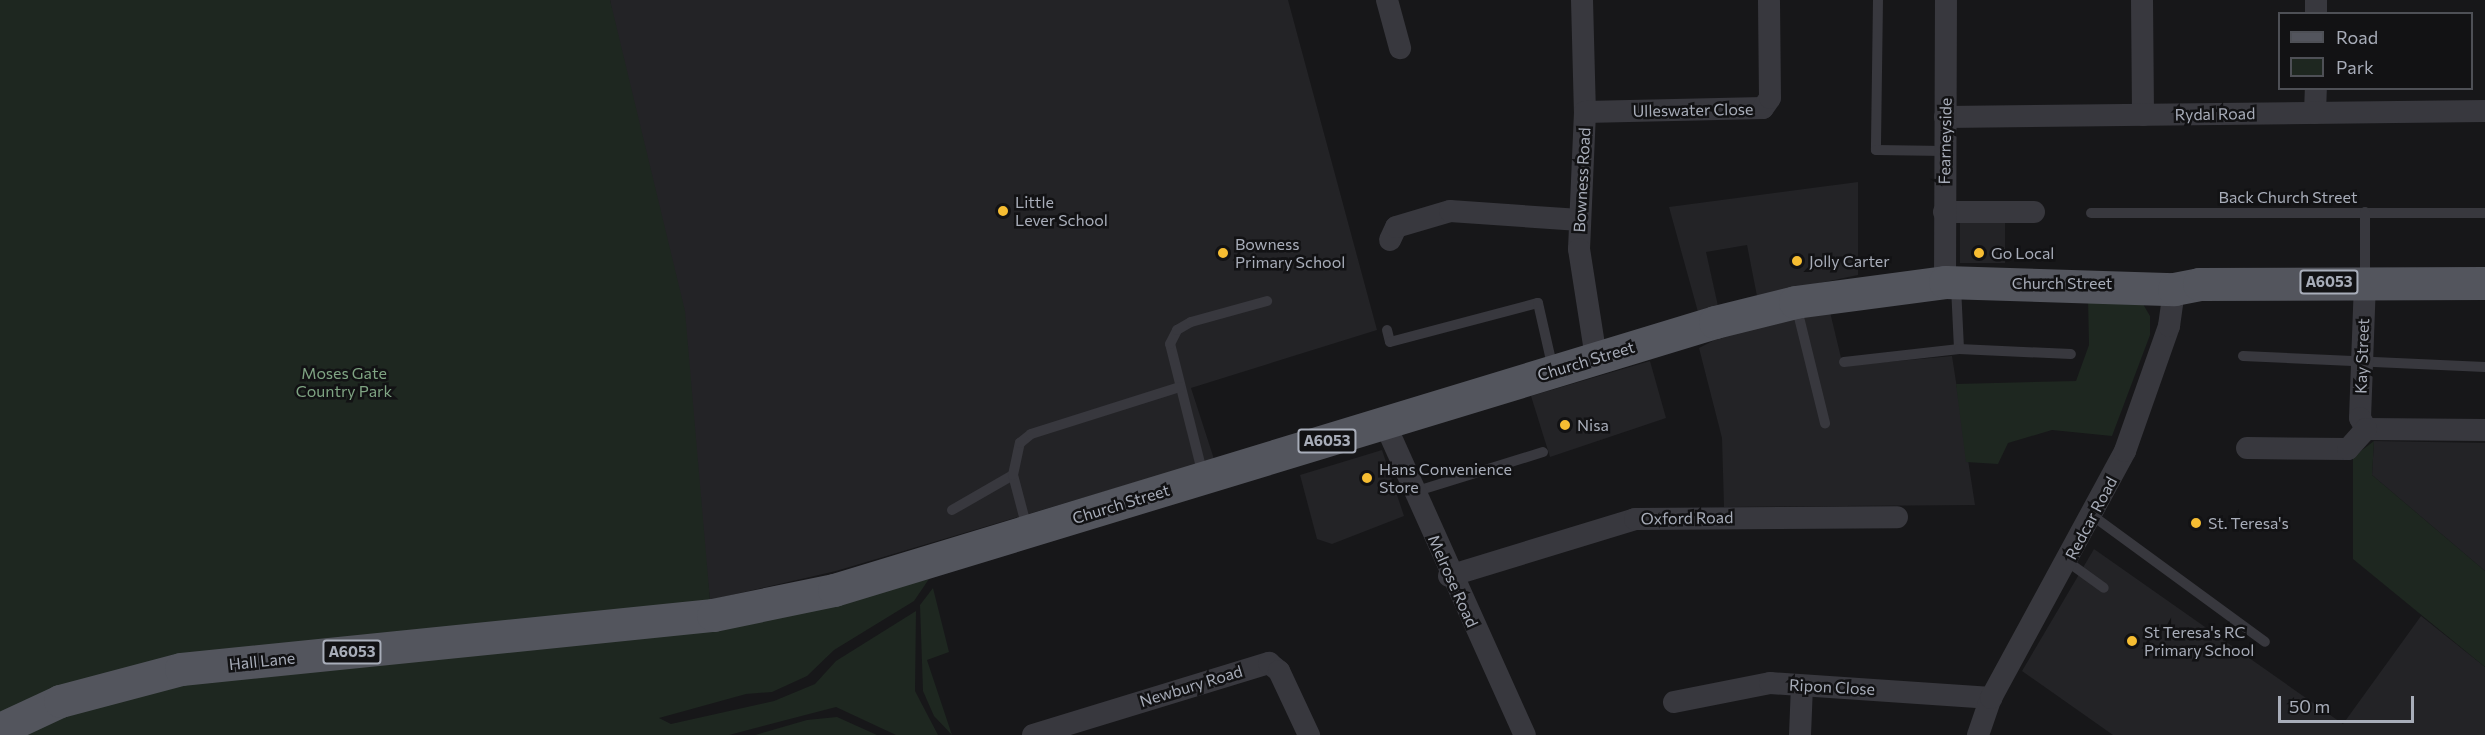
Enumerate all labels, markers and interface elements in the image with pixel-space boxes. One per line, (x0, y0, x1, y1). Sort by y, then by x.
legend (2278, 12, 2473, 90)
text: Road (2336, 26, 2378, 48)
text: Park (2336, 56, 2374, 78)
street label: Fearneyside (1935, 97, 1955, 185)
street label: Ulleswater Close (1632, 99, 1754, 121)
street label: Rydal Road (2174, 104, 2256, 124)
street label: Bowness Road (1570, 127, 1594, 233)
street label: Back Church Street (2219, 187, 2357, 207)
place label: Little Lever School (1015, 192, 1108, 230)
marker: Little Lever School (996, 204, 1010, 218)
place label: Bowness Primary School (1235, 234, 1345, 272)
place label: Go Local (1991, 243, 2054, 263)
marker: Bowness Primary School (1216, 246, 1230, 260)
marker: Go Local (1972, 246, 1986, 260)
place label: Jolly Carter (1809, 251, 1890, 271)
marker: Jolly Carter (1790, 254, 1804, 268)
road number: A6053 (2299, 270, 2359, 294)
street label: Church Street (2012, 273, 2112, 293)
street label: Kay Street (2351, 318, 2373, 394)
street label: Church Street (1535, 337, 1637, 385)
park label: Moses Gate Country Park (296, 363, 392, 401)
place label: Nisa (1577, 415, 1609, 435)
marker: Nisa (1558, 418, 1572, 432)
road number: A6053 (1297, 429, 1357, 453)
place label: Hans Convenience Store (1379, 459, 1512, 497)
marker: Hans Convenience Store (1360, 471, 1374, 485)
street label: Redcar Road (2061, 473, 2121, 563)
street label: Church Street (1070, 480, 1172, 528)
street label: Oxford Road (1640, 508, 1734, 528)
place label: St. Teresa's (2208, 513, 2289, 533)
marker: St. Teresa's (2189, 516, 2203, 530)
street label: Melrose Road (1424, 532, 1482, 630)
place label: St Teresa's RC Primary School (2144, 622, 2254, 660)
marker: St Teresa's RC Primary School (2125, 634, 2139, 648)
road number: A6053 (322, 640, 382, 664)
street label: Hall Lane (228, 648, 296, 674)
street label: Newbury Road (1137, 661, 1245, 711)
street label: Ripon Close (1788, 675, 1876, 699)
scale bar (2281, 684, 2418, 722)
text: 50 m (2289, 695, 2330, 717)

